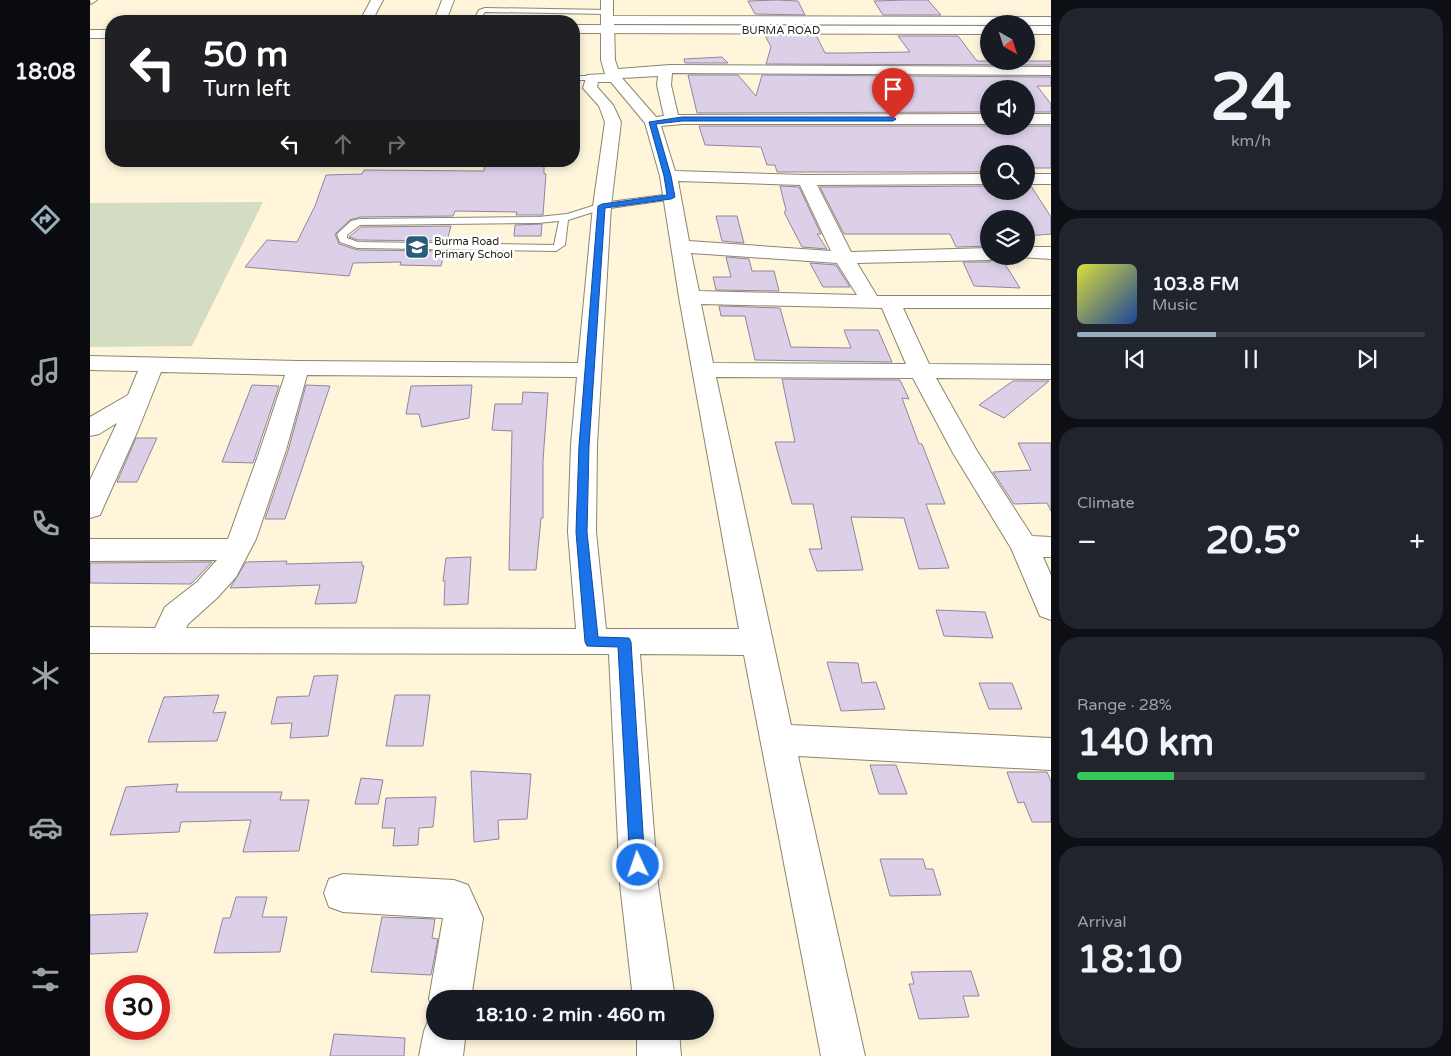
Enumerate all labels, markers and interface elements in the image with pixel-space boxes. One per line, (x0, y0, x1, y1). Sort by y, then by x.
north arrow (980, 15, 1035, 70)
map controls (980, 15, 1035, 265)
street label: BURMA ROAD (742, 24, 820, 37)
text: 50 m (203, 34, 288, 76)
icon: left (120, 35, 185, 100)
text: 18:08 (15, 59, 75, 85)
text: 24 (1210, 59, 1292, 138)
pin (872, 68, 914, 119)
icon: arrive (879, 75, 907, 103)
text: Turn left (203, 76, 291, 102)
button: sound (980, 80, 1035, 135)
icon: left (276, 130, 304, 158)
icon: ahead (329, 130, 357, 158)
icon: right (382, 130, 410, 158)
text: km/h (1231, 131, 1271, 151)
button: search (980, 145, 1035, 200)
icon: directions (28, 202, 63, 237)
button: layers (980, 210, 1035, 265)
school or university icon: Burma Road Primary School (404, 234, 430, 260)
place label: Burma Road Primary School (434, 235, 513, 261)
text: 103.8 FM (1152, 273, 1239, 295)
text: Music (1152, 295, 1197, 315)
icon: previous (1121, 345, 1149, 373)
icon: pause (1237, 345, 1265, 373)
icon: next (1353, 345, 1381, 373)
icon: music (28, 354, 63, 389)
text: Climate (1077, 493, 1135, 513)
icon: phone (28, 506, 63, 541)
text: 20.5° (1206, 518, 1301, 564)
text: − (1077, 525, 1097, 559)
text: + (1409, 525, 1425, 559)
icon: climate (28, 658, 63, 693)
text: Range · 28% (1077, 695, 1172, 715)
text: 140 km (1077, 720, 1214, 766)
icon: car (28, 810, 63, 845)
position arrow (611, 838, 663, 890)
text: Arrival (1077, 912, 1126, 932)
text: 18:10 (1077, 937, 1182, 983)
icon: filters (28, 962, 63, 997)
speed limit sign: 30 (105, 975, 170, 1040)
text: 18:10 · 2 min · 460 m (474, 1004, 666, 1026)

